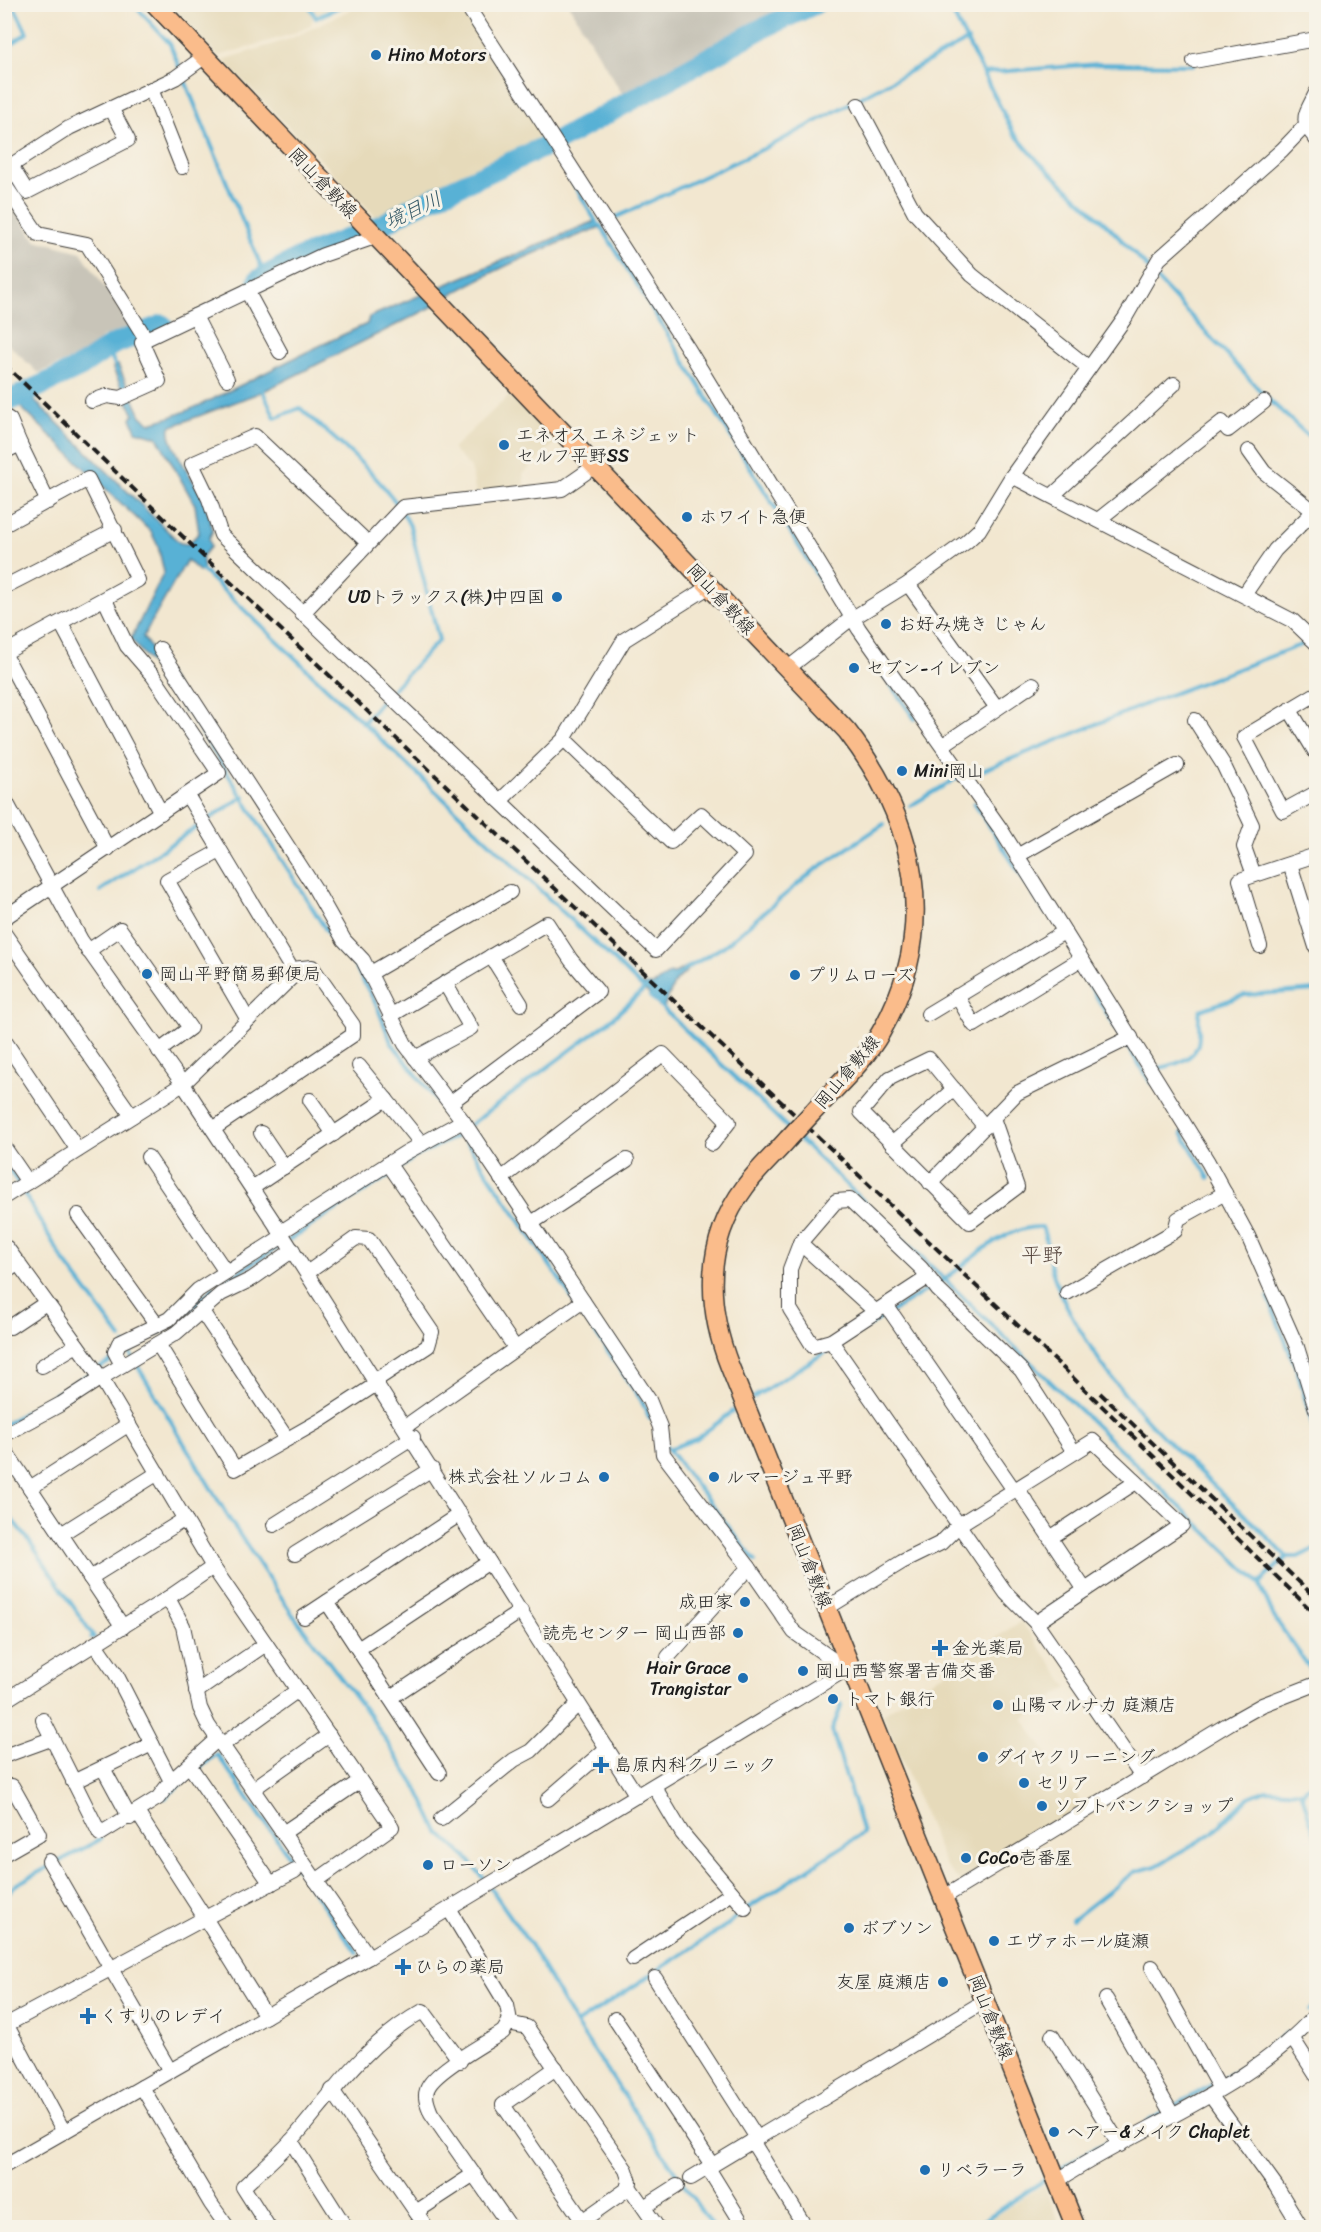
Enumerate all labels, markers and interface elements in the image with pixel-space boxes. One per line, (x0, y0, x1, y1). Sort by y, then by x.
place label: Hino Motors (388, 39, 487, 71)
marker: Hino Motors (369, 48, 383, 62)
street label: 岡山倉敷線 (280, 140, 366, 226)
water label: 境目川 (379, 182, 448, 239)
place label: エネオス エネジェット セルフ平野SS (516, 419, 700, 472)
marker: エネオス エネジェット セルフ平野SS (497, 438, 511, 452)
place label: ホワイト急便 (699, 501, 807, 533)
marker: ホワイト急便 (680, 510, 694, 524)
street label: 岡山倉敷線 (679, 555, 763, 643)
place label: UDトラックス(株)中四国 (348, 581, 545, 613)
marker: UDトラックス(株)中四国 (550, 590, 564, 604)
place label: お好み焼き じゃん (898, 608, 1047, 640)
marker: お好み焼き じゃん (879, 617, 893, 631)
place label: セブン-イレブン (866, 652, 1000, 684)
marker: セブン-イレブン (847, 661, 861, 675)
place label: Mini岡山 (914, 755, 984, 787)
marker: Mini岡山 (895, 764, 909, 778)
place label: 岡山平野簡易郵便局 (159, 958, 321, 990)
place label: プリムローズ (807, 959, 914, 991)
marker: 岡山平野簡易郵便局 (140, 967, 154, 981)
marker: プリムローズ (788, 968, 802, 982)
street label: 岡山倉敷線 (806, 1027, 888, 1117)
district label: 平野 (1021, 1236, 1063, 1274)
place label: 株式会社ソルコム (448, 1461, 592, 1493)
place label: ルマージュ平野 (726, 1461, 853, 1493)
marker: 株式会社ソルコム (597, 1470, 611, 1484)
marker: ルマージュ平野 (707, 1470, 721, 1484)
street label: 岡山倉敷線 (778, 1518, 842, 1614)
place label: 成田家 (679, 1586, 733, 1618)
marker: 成田家 (738, 1595, 752, 1609)
place label: 読売センター 岡山西部 (542, 1617, 726, 1649)
marker: 読売センター 岡山西部 (731, 1626, 745, 1640)
place label: 金光薬局 (952, 1632, 1024, 1664)
marker: 金光薬局 (933, 1641, 947, 1655)
place label: Hair Grace Trangistar (646, 1652, 733, 1705)
place label: 岡山西警察署吉備交番 (815, 1655, 995, 1687)
marker: 岡山西警察署吉備交番 (796, 1664, 810, 1678)
marker: Hair Grace Trangistar (736, 1671, 750, 1685)
place label: トマト銀行 (845, 1683, 935, 1715)
place label: 山陽マルナカ 庭瀬店 (1010, 1689, 1176, 1721)
marker: トマト銀行 (826, 1692, 840, 1706)
marker: 山陽マルナカ 庭瀬店 (991, 1698, 1005, 1712)
place label: ダイヤクリーニング (995, 1741, 1155, 1773)
place label: 島原内科クリニック (614, 1749, 776, 1781)
marker: ダイヤクリーニング (976, 1750, 990, 1764)
marker: 島原内科クリニック (592, 1756, 610, 1774)
place label: セリア (1036, 1767, 1090, 1799)
marker: セリア (1017, 1776, 1031, 1790)
place label: ソフトバンクショップ (1054, 1790, 1233, 1822)
marker: ソフトバンクショップ (1035, 1799, 1049, 1813)
place label: CoCo壱番屋 (978, 1842, 1073, 1874)
place label: ローソン (440, 1849, 512, 1881)
marker: CoCo壱番屋 (959, 1851, 973, 1865)
marker: ローソン (421, 1858, 435, 1872)
place label: ボブソン (861, 1912, 933, 1944)
marker: ボブソン (842, 1921, 856, 1935)
place label: エヴァホール庭瀬 (1006, 1925, 1149, 1957)
marker: エヴァホール庭瀬 (987, 1934, 1001, 1948)
place label: ひらの薬局 (415, 1951, 505, 1983)
marker: ひらの薬局 (396, 1960, 410, 1974)
place label: 友屋 庭瀬店 (836, 1966, 931, 1998)
street label: 岡山倉敷線 (959, 1969, 1023, 2065)
marker: 友屋 庭瀬店 (936, 1975, 950, 1989)
place label: くすりのレデイ (100, 2000, 225, 2032)
marker: くすりのレデイ (81, 2009, 95, 2023)
place label: ヘアー&メイク Chaplet (1066, 2116, 1250, 2148)
marker: ヘアー&メイク Chaplet (1047, 2125, 1061, 2139)
place label: リベラーラ (937, 2154, 1027, 2186)
marker: リベラーラ (918, 2163, 932, 2177)

